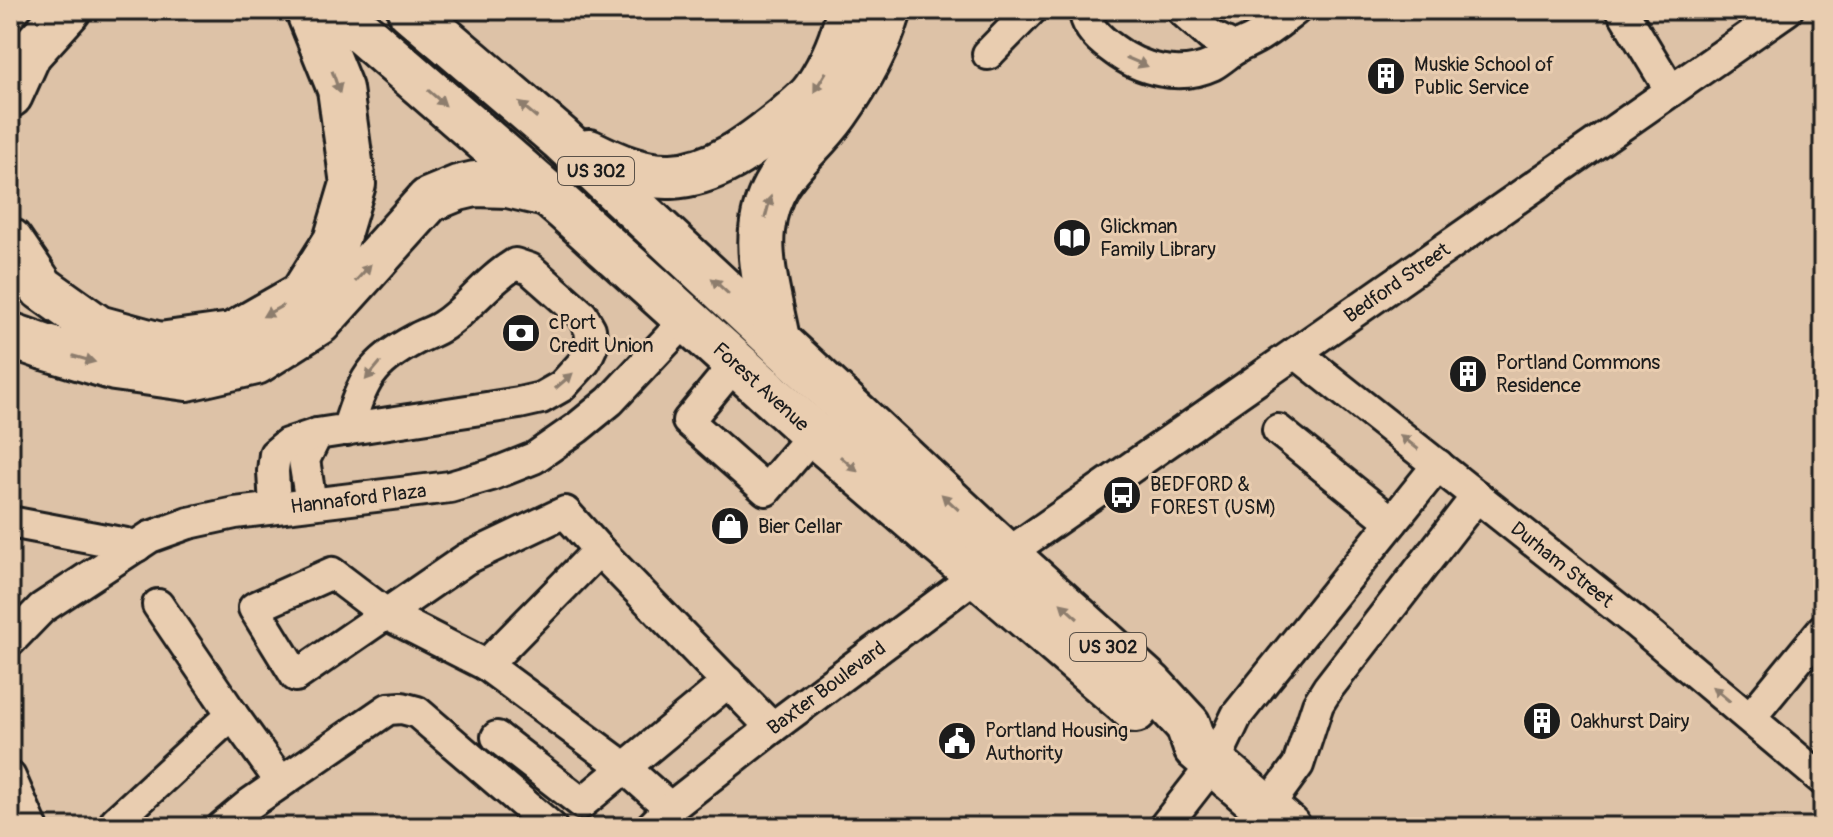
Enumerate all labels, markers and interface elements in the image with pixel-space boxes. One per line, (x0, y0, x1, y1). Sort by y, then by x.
place label: Muskie School of Public Service (1414, 52, 1554, 100)
building icon: Muskie School of Public Service (1365, 55, 1407, 97)
one-way arrow (1126, 56, 1150, 69)
one-way arrow (331, 71, 343, 95)
one-way arrow (813, 71, 827, 93)
one-way arrow (426, 89, 446, 106)
one-way arrow (518, 102, 538, 119)
road number: US 302 (558, 157, 634, 185)
one-way arrow (762, 194, 774, 219)
place label: Glickman Family Library (1100, 214, 1216, 262)
library icon: Glickman Family Library (1051, 217, 1093, 259)
street label: Bedford Street (1339, 236, 1456, 328)
one-way arrow (354, 264, 371, 284)
one-way arrow (710, 277, 729, 295)
one-way arrow (262, 304, 284, 318)
place label: cPort Credit Union (549, 310, 654, 358)
bank icon: cPort Credit Union (500, 312, 542, 354)
street label: Forest Avenue (708, 337, 814, 437)
place label: Portland Commons Residence (1496, 350, 1660, 398)
one-way arrow (72, 353, 97, 365)
building icon: Portland Commons Residence (1447, 353, 1489, 395)
one-way arrow (365, 361, 382, 381)
one-way arrow (554, 372, 574, 390)
one-way arrow (1399, 435, 1419, 451)
one-way arrow (839, 455, 859, 472)
place label: BEDFORD & FOREST (USM) (1150, 472, 1277, 520)
bus stop icon: BEDFORD & FOREST (USM) (1101, 474, 1143, 516)
street label: Hannaford Plaza (289, 478, 428, 519)
one-way arrow (941, 493, 960, 511)
shop icon: Bier Cellar (709, 505, 751, 547)
place label: Bier Cellar (758, 514, 842, 539)
street label: Durham Street (1506, 516, 1619, 614)
one-way arrow (1059, 602, 1079, 620)
road number: US 302 (1070, 633, 1146, 661)
street label: Baxter Boulevard (762, 636, 891, 740)
one-way arrow (1711, 686, 1731, 703)
building icon: Oakhurst Dairy (1521, 700, 1563, 742)
place label: Oakhurst Dairy (1570, 709, 1690, 734)
place label: Portland Housing Authority (985, 718, 1128, 766)
public building icon: Portland Housing Authority (936, 720, 978, 762)

